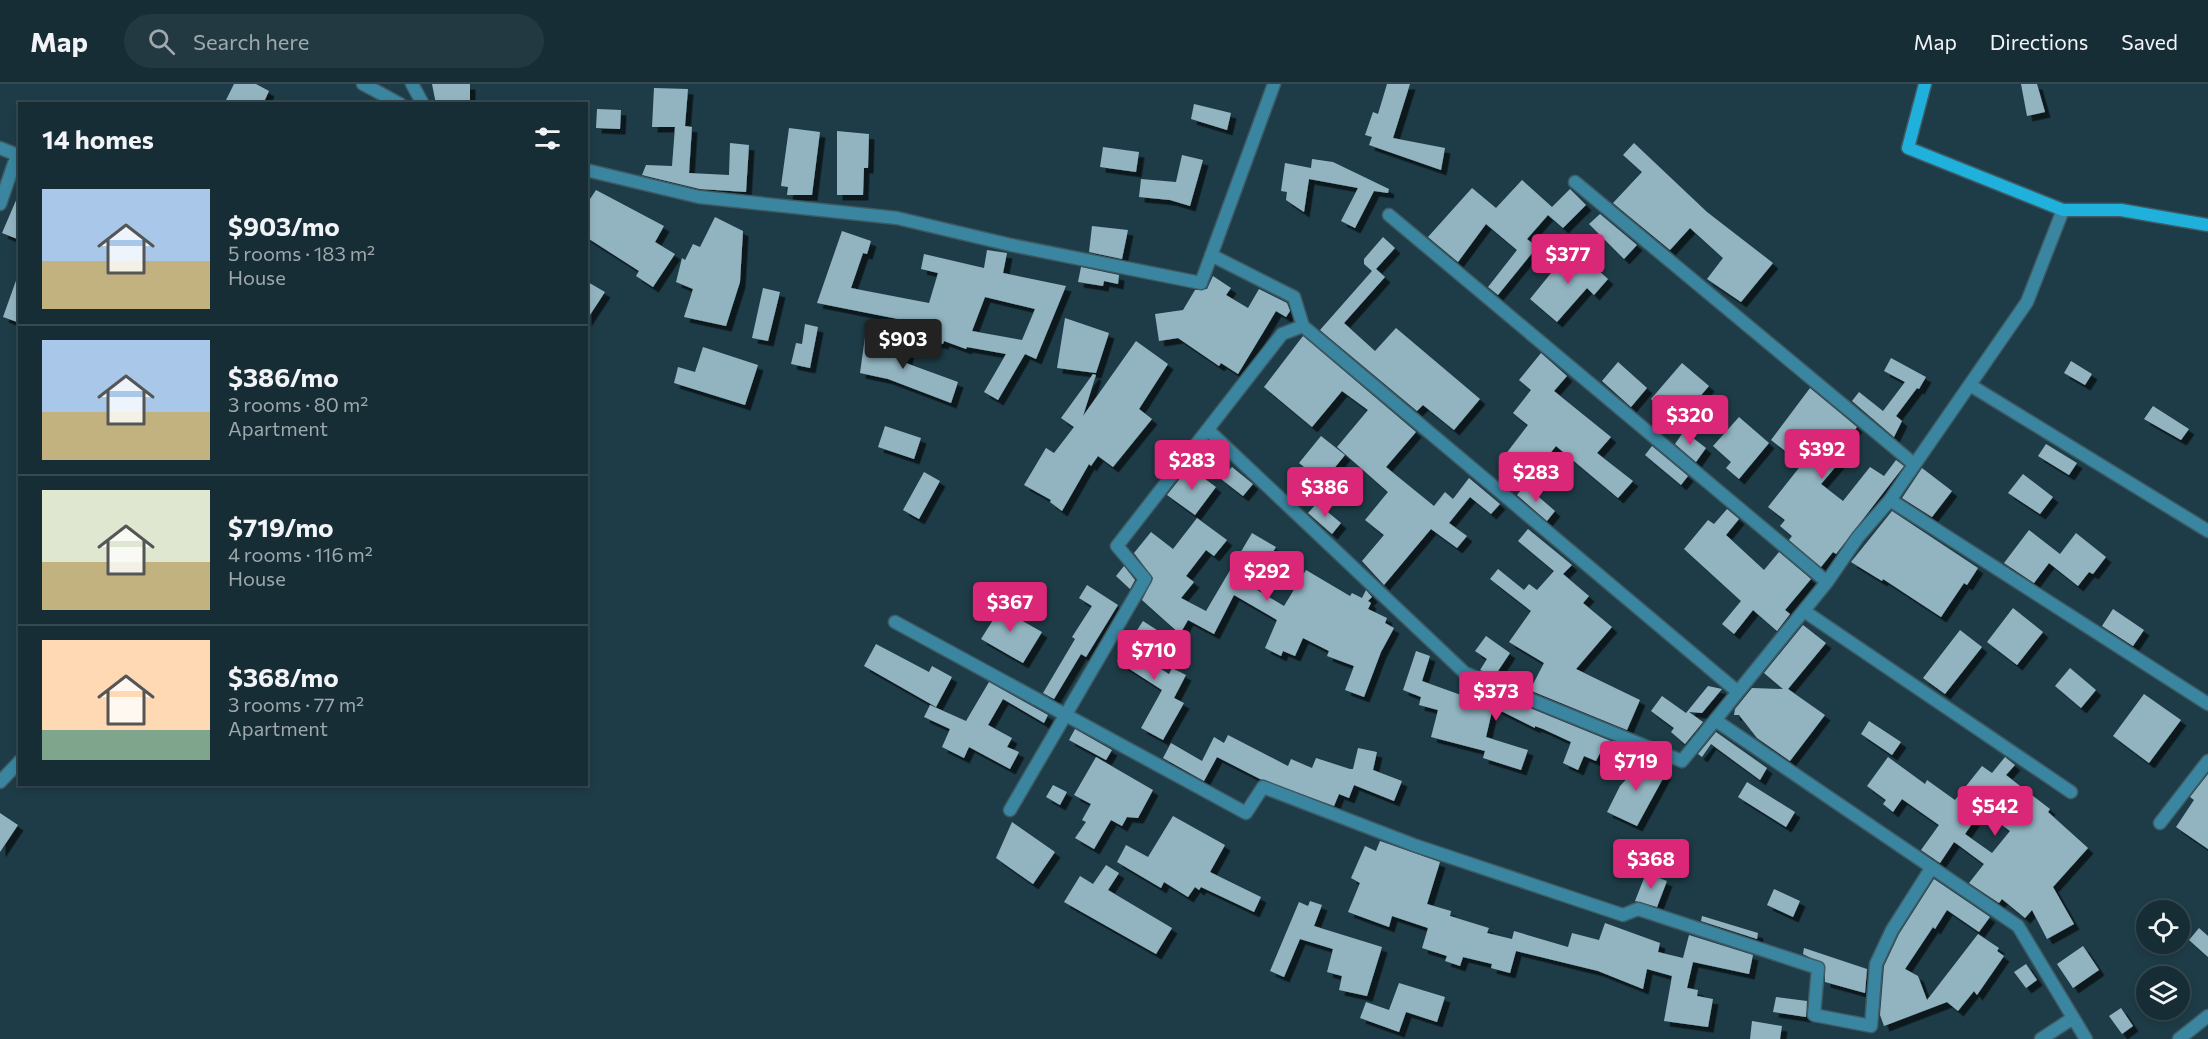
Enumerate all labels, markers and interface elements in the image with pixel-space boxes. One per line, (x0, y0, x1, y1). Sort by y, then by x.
search box (124, 14, 544, 68)
text: Map (30, 24, 88, 58)
icon: search (145, 25, 178, 58)
text: Search here (193, 28, 309, 55)
text: Map (1914, 29, 1957, 54)
text: Directions (1990, 29, 2088, 54)
text: Saved (2121, 29, 2178, 54)
icon: filters (531, 122, 564, 155)
text: 14 homes (42, 123, 154, 154)
text: $903/mo (228, 210, 340, 241)
icon: home (90, 213, 162, 285)
pin: $377 (1532, 234, 1604, 285)
text: 5 rooms · 183 m² (228, 241, 375, 265)
text: $377 (1546, 241, 1590, 265)
text: House (228, 265, 286, 289)
pin: $903 (867, 319, 939, 370)
text: $903 (879, 326, 927, 350)
text: $386/mo (228, 361, 339, 392)
icon: home (90, 364, 162, 436)
text: 3 rooms · 80 m² (228, 392, 368, 416)
pin: $320 (1654, 395, 1726, 446)
text: $320 (1666, 402, 1714, 426)
text: Apartment (228, 416, 328, 440)
pin: $392 (1786, 429, 1858, 480)
text: $392 (1799, 436, 1845, 460)
pin: $283 (1156, 440, 1228, 491)
text: $283 (1169, 447, 1215, 471)
pin: $283 (1500, 452, 1572, 503)
text: $283 (1513, 459, 1559, 483)
pin: $386 (1289, 467, 1361, 518)
text: $386 (1301, 474, 1349, 498)
text: $719/mo (228, 511, 334, 542)
icon: home (90, 514, 162, 586)
text: 4 rooms · 116 m² (228, 542, 373, 566)
pin: $292 (1231, 551, 1303, 602)
text: $292 (1244, 558, 1290, 582)
text: House (228, 566, 286, 590)
pin: $367 (974, 582, 1046, 633)
text: $367 (987, 589, 1033, 613)
pin: $710 (1118, 630, 1190, 681)
text: $710 (1132, 637, 1176, 661)
text: $368/mo (228, 661, 339, 692)
icon: home (90, 664, 162, 736)
pin: $373 (1460, 671, 1532, 722)
text: $373 (1473, 678, 1519, 702)
text: 3 rooms · 77 m² (228, 692, 364, 716)
text: Apartment (228, 716, 328, 740)
pin: $719 (1600, 741, 1672, 792)
text: $719 (1614, 748, 1658, 772)
pin: $542 (1959, 786, 2031, 837)
text: $542 (1972, 793, 2018, 817)
pin: $368 (1615, 839, 1687, 890)
text: $368 (1627, 846, 1675, 870)
map controls (2136, 900, 2190, 1020)
button: locate (2136, 900, 2190, 954)
button: layers (2136, 966, 2190, 1020)

